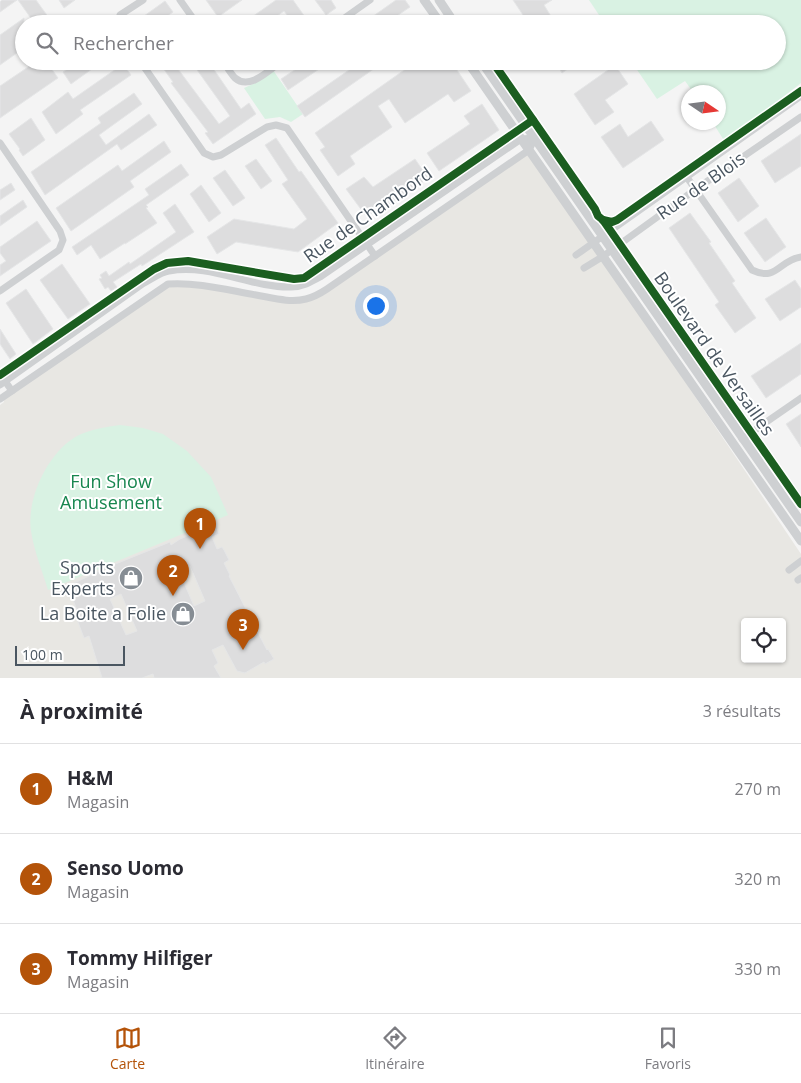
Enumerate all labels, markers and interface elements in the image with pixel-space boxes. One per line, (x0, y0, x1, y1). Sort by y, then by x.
search box (15, 15, 786, 70)
icon: search (33, 29, 61, 57)
text: Rechercher (73, 30, 174, 56)
north arrow (681, 85, 726, 130)
street label: Rue de Blois (651, 146, 749, 225)
street label: Rue de Chambord (298, 161, 437, 268)
street label: Boulevard de Versailles (649, 267, 781, 440)
your location (363, 293, 389, 319)
park label: Fun Show Amusement (60, 469, 162, 514)
pin: 1 (184, 508, 216, 549)
place label: Sports Experts (51, 555, 114, 600)
pin: 2 (157, 555, 189, 596)
shop icon: Sports Experts (118, 565, 144, 591)
place label: La Boite a Folie (40, 601, 166, 625)
shop icon: La Boite a Folie (170, 601, 196, 627)
pin: 3 (227, 609, 259, 650)
map controls (741, 618, 786, 663)
button: locate (741, 618, 786, 663)
scale bar (15, 643, 125, 666)
text: 100 m (22, 645, 63, 664)
text: À proximité (20, 697, 143, 725)
text: 3 résultats (703, 700, 781, 722)
text: H&M (67, 765, 114, 791)
text: 1 (31, 778, 41, 800)
text: 270 m (735, 778, 781, 800)
text: Magasin (67, 791, 129, 813)
text: Senso Uomo (67, 855, 184, 881)
text: 2 (31, 868, 41, 890)
text: 320 m (735, 868, 781, 890)
text: Magasin (67, 881, 129, 903)
text: Tommy Hilfiger (67, 945, 213, 971)
text: 3 (31, 958, 41, 980)
text: 330 m (735, 958, 781, 980)
text: Magasin (67, 971, 129, 993)
tab: Carte (110, 1024, 145, 1073)
tab: Itinéraire (365, 1024, 425, 1073)
tab: Favoris (645, 1024, 691, 1073)

